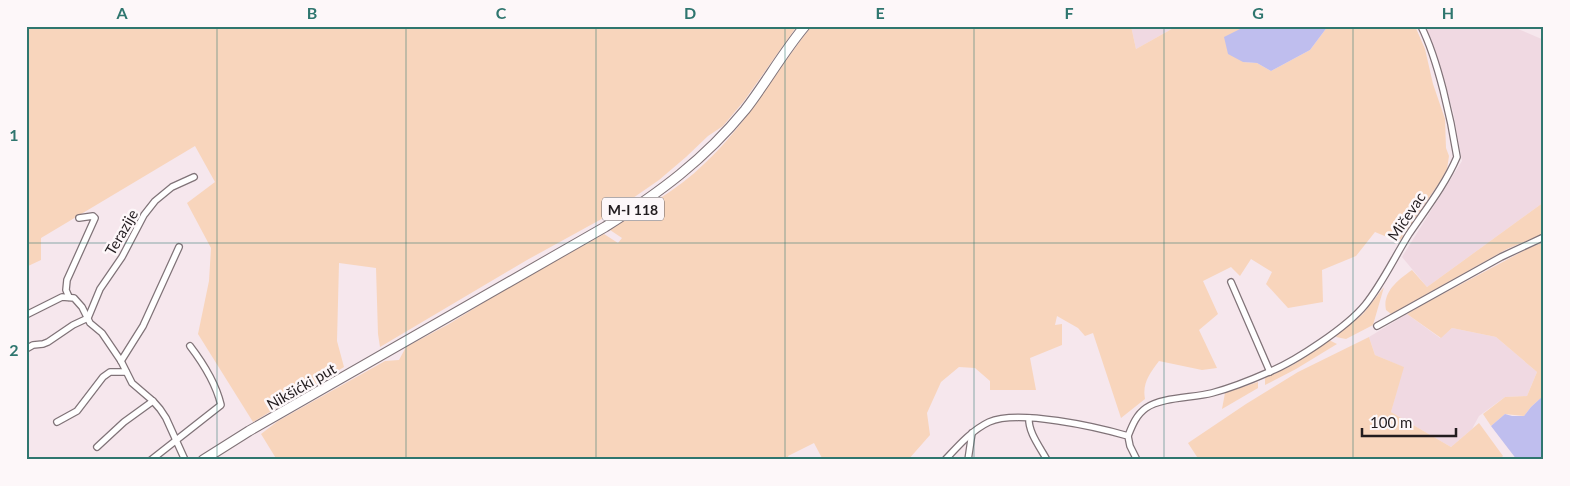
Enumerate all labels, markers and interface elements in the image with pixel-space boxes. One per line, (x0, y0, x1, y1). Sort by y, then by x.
text: A (115, 3, 128, 22)
text: B (307, 3, 317, 22)
text: C (496, 3, 507, 22)
text: D (684, 3, 696, 22)
text: E (875, 3, 885, 22)
text: F (1064, 3, 1074, 22)
text: G (1252, 3, 1264, 22)
text: H (1442, 3, 1454, 22)
text: 1 (9, 125, 19, 144)
street label: Mičevac (1383, 188, 1429, 244)
road number: M-I 118 (602, 198, 664, 220)
street label: Terazije (101, 206, 141, 258)
text: 2 (9, 340, 19, 359)
street label: Nikšićki put (263, 359, 339, 413)
scale bar (1362, 406, 1456, 438)
text: 100 m (1370, 413, 1412, 431)

